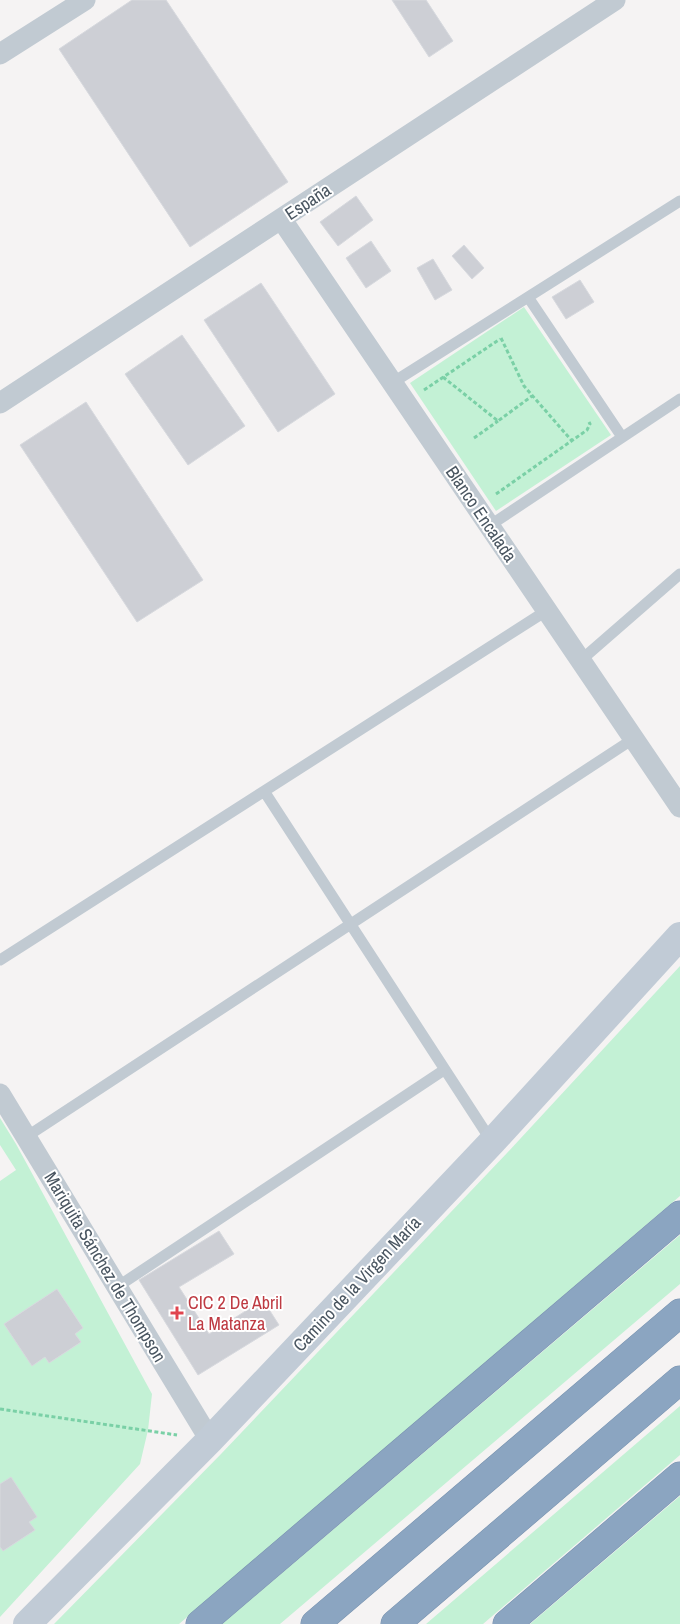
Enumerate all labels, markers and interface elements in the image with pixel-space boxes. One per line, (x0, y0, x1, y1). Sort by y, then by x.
street label: España (280, 177, 336, 226)
street label: Blanco Encalada (440, 461, 523, 567)
street label: Mariquita Sánchez de Thompson (39, 1167, 172, 1367)
street label: Camino de la Virgen María (287, 1210, 426, 1357)
place label: CIC 2 De Abril La Matanza (188, 1290, 282, 1336)
marker: CIC 2 De Abril La Matanza (170, 1306, 184, 1320)

